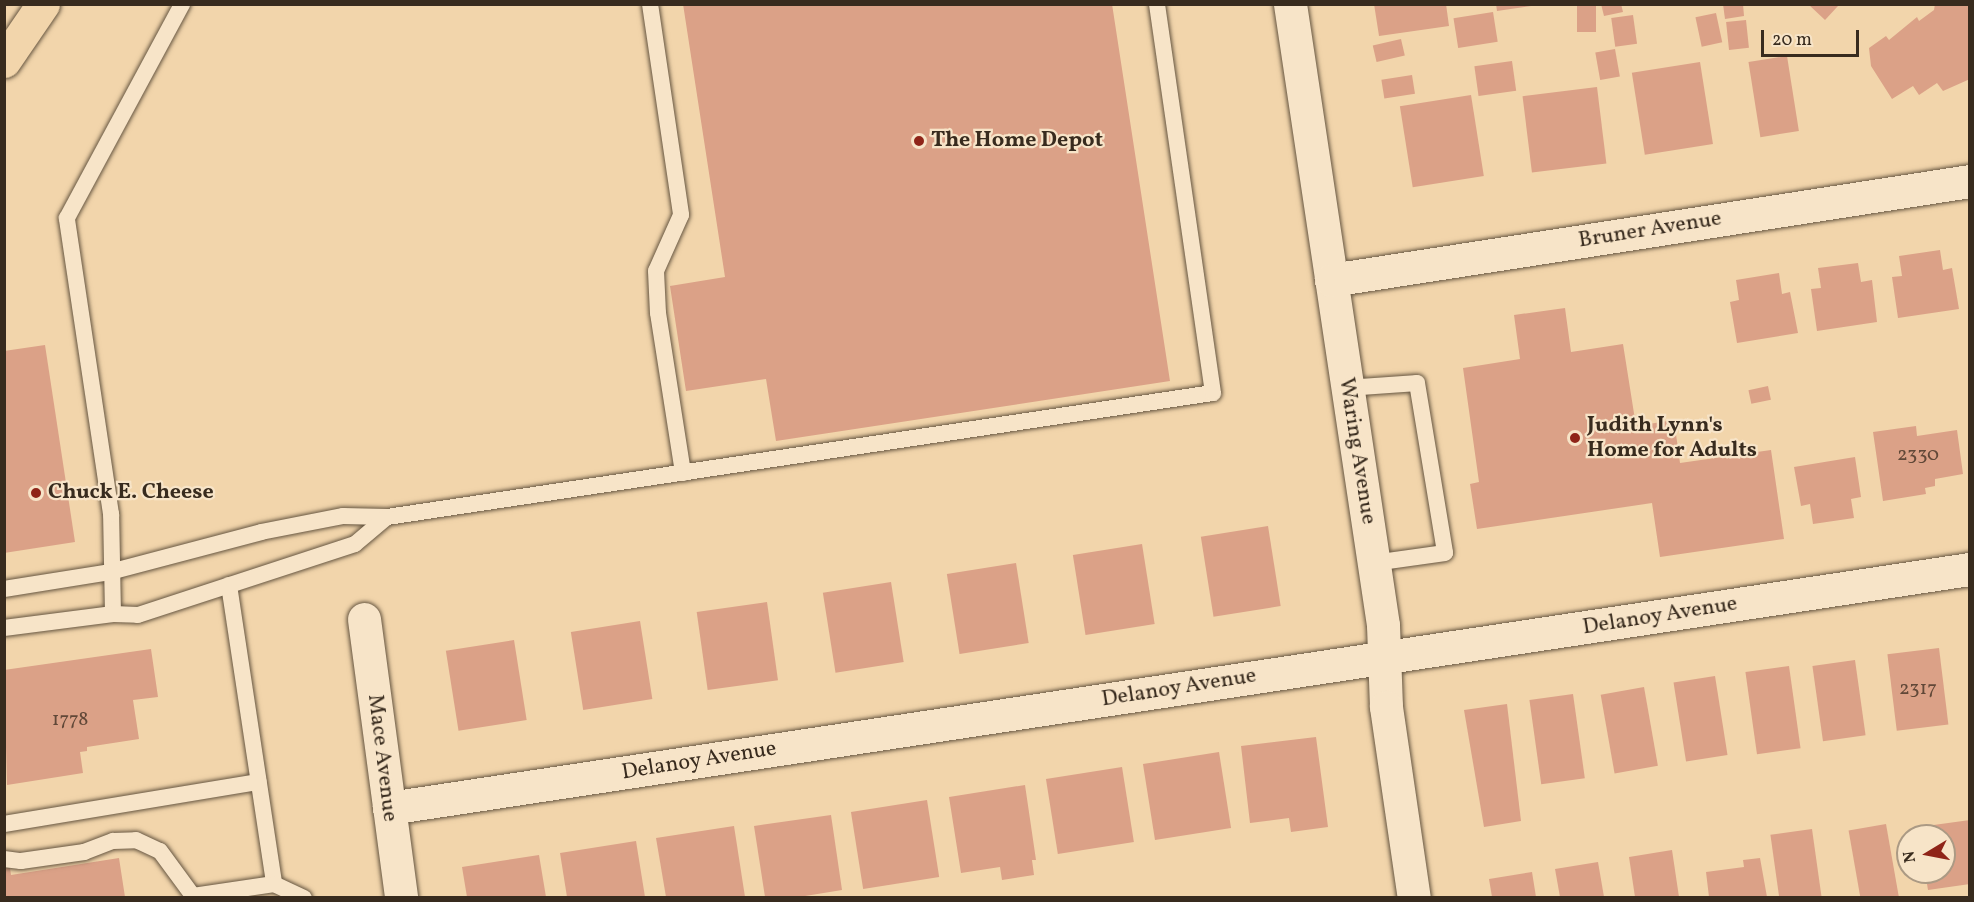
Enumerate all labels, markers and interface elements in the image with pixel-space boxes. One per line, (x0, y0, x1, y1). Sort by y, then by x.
scale bar (1764, 18, 1862, 56)
text: 20 m (1772, 28, 1812, 53)
place label: The Home Depot (931, 128, 1103, 154)
marker: The Home Depot (912, 134, 926, 148)
street label: Bruner Avenue (1577, 206, 1723, 254)
street label: Waring Avenue (1332, 376, 1382, 526)
place label: Judith Lynn's Home for Adults (1587, 412, 1757, 464)
marker: Judith Lynn's Home for Adults (1568, 431, 1582, 445)
house number: 2330 (1897, 443, 1939, 467)
place label: Chuck E. Cheese (48, 480, 214, 506)
marker: Chuck E. Cheese (29, 486, 43, 500)
street label: Delanoy Avenue (1580, 591, 1740, 641)
street label: Delanoy Avenue (1099, 663, 1259, 713)
house number: 2317 (1899, 677, 1937, 701)
street label: Mace Avenue (361, 693, 403, 823)
house number: 1778 (52, 708, 88, 732)
street label: Delanoy Avenue (619, 736, 779, 786)
north arrow (1896, 824, 1956, 884)
text: N (1898, 849, 1922, 864)

